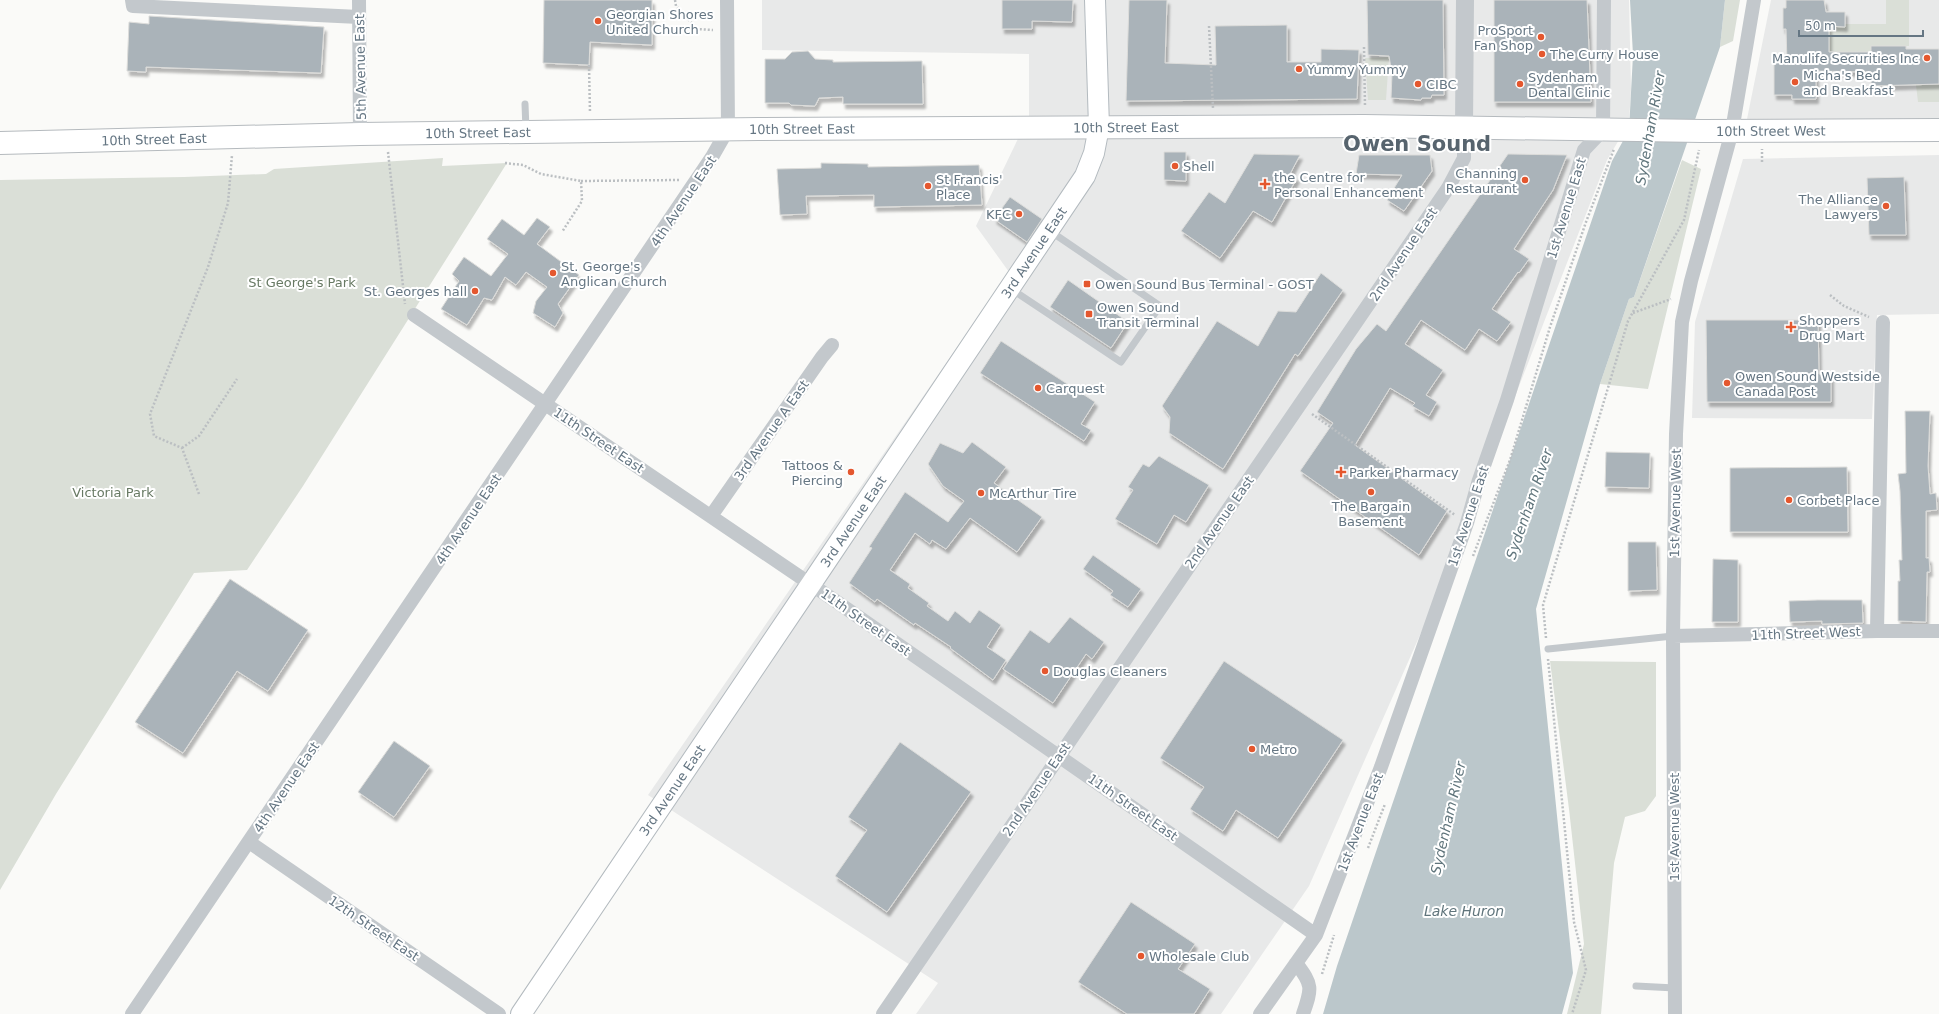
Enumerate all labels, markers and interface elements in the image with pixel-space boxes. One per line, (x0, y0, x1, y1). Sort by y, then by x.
place label: Georgian Shores United Church (606, 7, 714, 37)
scale bar (1799, 12, 1923, 38)
street label: 5th Avenue East (352, 14, 369, 120)
marker: Georgian Shores United Church (593, 16, 603, 26)
text: 50 m (1805, 19, 1836, 33)
place label: ProSport Fan Shop (1474, 23, 1533, 53)
marker: ProSport Fan Shop (1536, 32, 1546, 42)
place label: The Curry House (1549, 47, 1659, 62)
marker: The Curry House (1537, 49, 1547, 59)
place label: Manulife Securities Inc (1772, 51, 1919, 66)
marker: Manulife Securities Inc (1922, 53, 1932, 63)
place label: Yummy Yummy (1306, 62, 1407, 77)
marker: Yummy Yummy (1294, 64, 1304, 74)
place label: Micha's Bed and Breakfast (1803, 68, 1893, 98)
water label: Sydenham River (1632, 69, 1668, 186)
place label: Sydenham Dental Clinic (1528, 70, 1610, 100)
place label: CIBC (1426, 77, 1457, 92)
marker: Micha's Bed and Breakfast (1790, 77, 1800, 87)
marker: CIBC (1413, 79, 1423, 89)
marker: Sydenham Dental Clinic (1515, 79, 1525, 89)
street label: 10th Street East (1073, 120, 1179, 135)
street label: 10th Street East (749, 122, 855, 137)
street label: 10th Street West (1716, 123, 1826, 139)
street label: 10th Street East (425, 125, 531, 141)
street label: 10th Street East (101, 131, 207, 148)
district label: Owen Sound (1343, 132, 1491, 156)
street label: 4th Avenue East (647, 153, 719, 250)
street label: 1st Avenue East (1544, 156, 1589, 260)
place label: Shell (1183, 159, 1215, 174)
marker: Shell (1170, 161, 1180, 171)
place label: Channing Restaurant (1446, 166, 1517, 196)
place label: the Centre for Personal Enhancement (1274, 170, 1423, 200)
place label: St Francis' Place (936, 172, 1003, 202)
marker: Channing Restaurant (1520, 175, 1530, 185)
marker: the Centre for Personal Enhancement (1259, 178, 1271, 190)
marker: St Francis' Place (923, 181, 933, 191)
place label: The Alliance Lawyers (1798, 192, 1878, 222)
marker: The Alliance Lawyers (1881, 201, 1891, 211)
street label: 3rd Avenue East (998, 204, 1070, 301)
street label: 2nd Avenue East (1367, 205, 1440, 304)
place label: KFC (986, 207, 1011, 222)
marker: KFC (1014, 209, 1024, 219)
place label: St. George's Anglican Church (561, 259, 667, 289)
marker: St. George's Anglican Church (548, 268, 558, 278)
park label: St George's Park (248, 275, 356, 290)
place label: Owen Sound Bus Terminal - GOST (1095, 277, 1314, 292)
marker: Owen Sound Bus Terminal - GOST (1082, 279, 1092, 289)
place label: St. Georges hall (364, 284, 467, 299)
marker: St. Georges hall (470, 286, 480, 296)
place label: Owen Sound Transit Terminal (1096, 300, 1199, 330)
marker: Owen Sound Transit Terminal (1084, 309, 1094, 319)
place label: Shoppers Drug Mart (1799, 313, 1865, 343)
marker: Shoppers Drug Mart (1786, 322, 1796, 332)
place label: Owen Sound Westside Canada Post (1735, 369, 1880, 399)
street label: 3rd Avenue A East (731, 377, 812, 483)
marker: Owen Sound Westside Canada Post (1722, 378, 1732, 388)
place label: Carquest (1046, 381, 1105, 396)
marker: Carquest (1033, 383, 1043, 393)
street label: 11th Street East (551, 405, 647, 476)
water label: Sydenham River (1503, 446, 1556, 561)
street label: 1st Avenue West (1667, 449, 1684, 557)
place label: Tattoos & Piercing (781, 458, 843, 488)
street label: 1st Avenue East (1445, 464, 1492, 568)
place label: Parker Pharmacy (1349, 465, 1459, 480)
marker: Tattoos & Piercing (846, 467, 856, 477)
marker: Parker Pharmacy (1336, 467, 1346, 477)
street label: 4th Avenue East (432, 471, 504, 568)
street label: 3rd Avenue East (818, 473, 889, 570)
street label: 2nd Avenue East (1182, 473, 1257, 571)
park label: Victoria Park (72, 485, 154, 500)
place label: McArthur Tire (989, 486, 1077, 501)
marker: The Bargain Basement (1366, 487, 1376, 497)
marker: McArthur Tire (976, 488, 986, 498)
place label: Corbet Place (1797, 493, 1879, 508)
marker: Corbet Place (1784, 495, 1794, 505)
place label: The Bargain Basement (1331, 499, 1410, 529)
street label: 11th Street East (818, 586, 913, 659)
street label: 11th Street West (1751, 624, 1861, 643)
place label: Douglas Cleaners (1053, 664, 1167, 679)
marker: Douglas Cleaners (1040, 666, 1050, 676)
street label: 4th Avenue East (250, 739, 322, 836)
street label: 2nd Avenue East (1000, 740, 1073, 839)
street label: 3rd Avenue East (636, 742, 708, 839)
place label: Metro (1260, 742, 1297, 757)
marker: Metro (1247, 744, 1257, 754)
water label: Sydenham River (1427, 759, 1469, 876)
street label: 11th Street East (1085, 771, 1180, 844)
street label: 1st Avenue East (1335, 771, 1386, 874)
street label: 1st Avenue West (1667, 773, 1682, 881)
street label: 12th Street East (326, 893, 422, 964)
water label: Lake Huron (1424, 903, 1504, 919)
place label: Wholesale Club (1149, 949, 1249, 964)
marker: Wholesale Club (1136, 951, 1146, 961)

